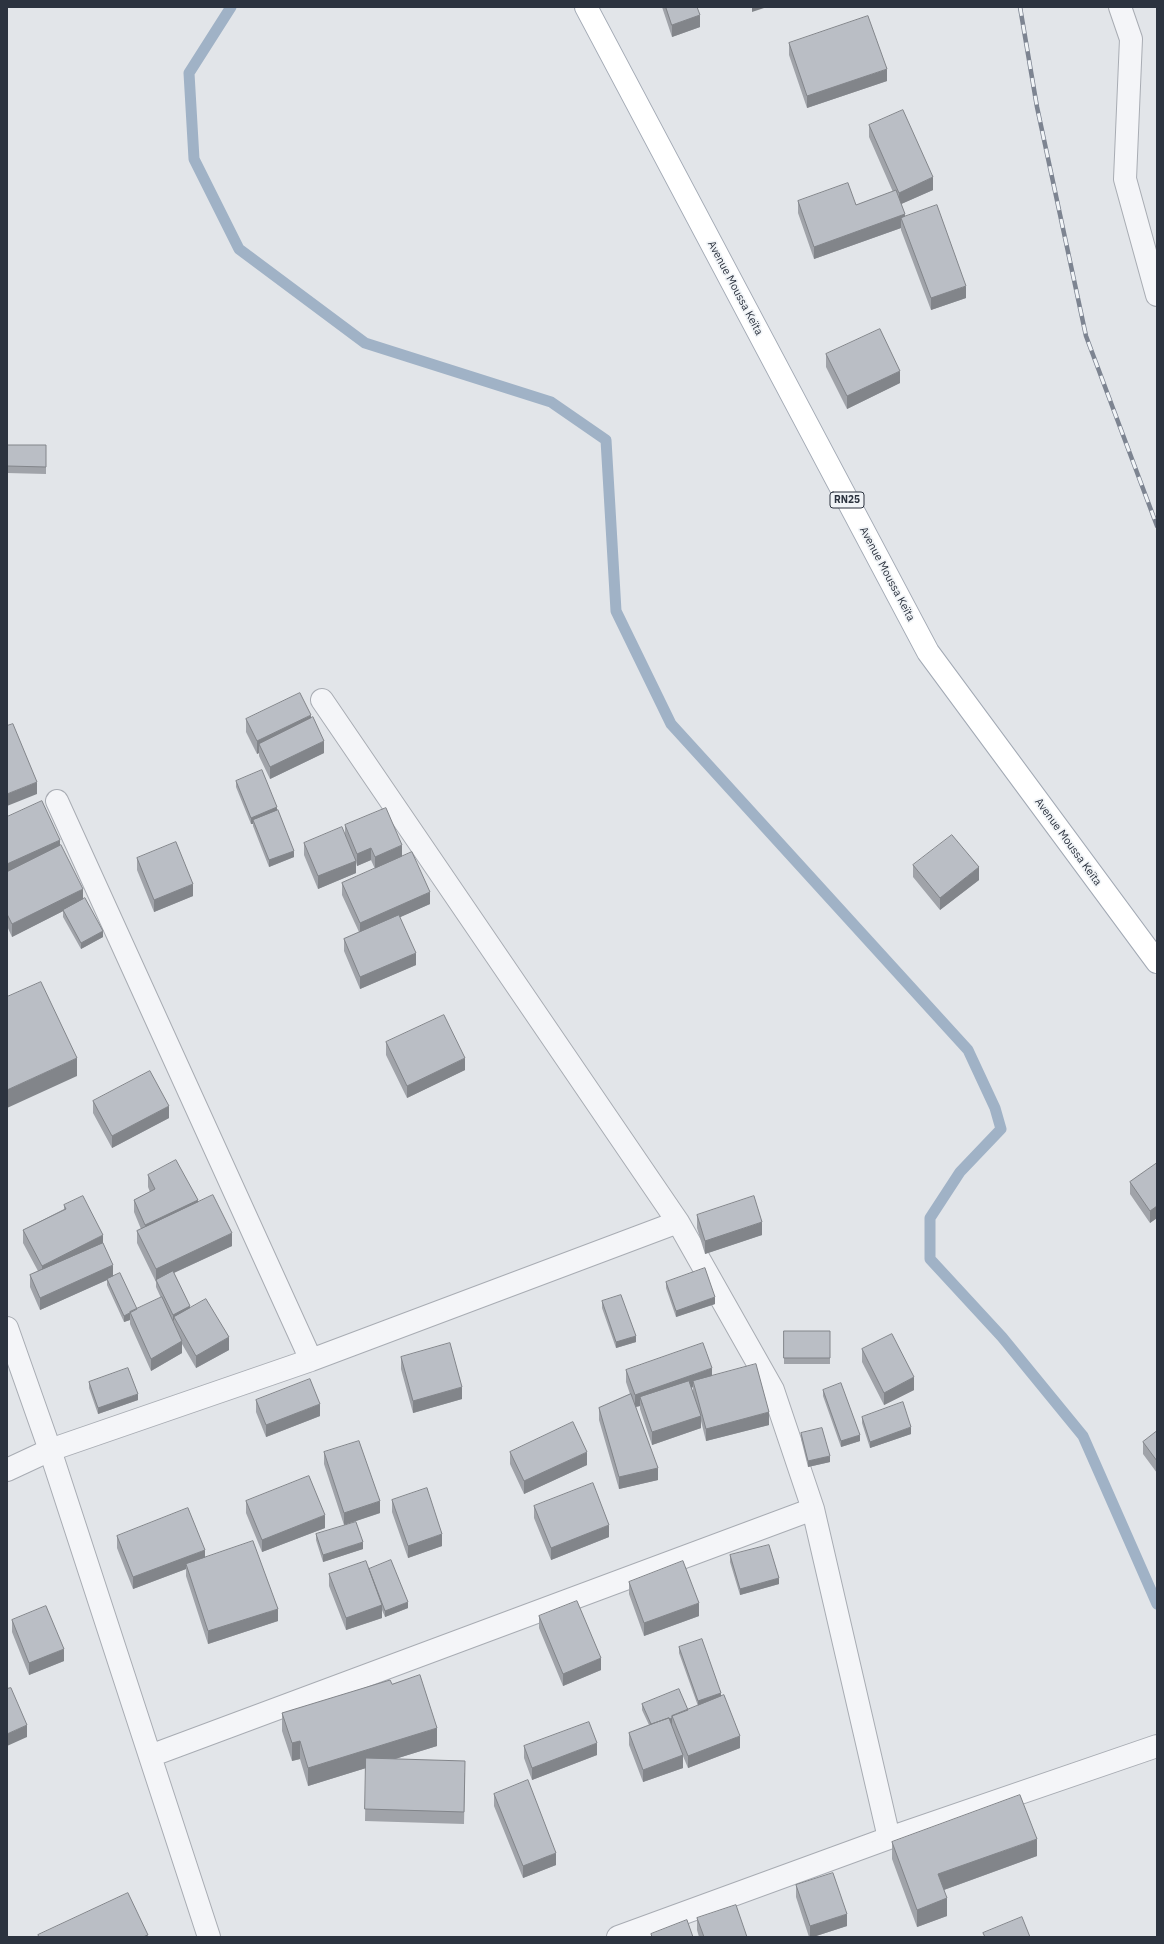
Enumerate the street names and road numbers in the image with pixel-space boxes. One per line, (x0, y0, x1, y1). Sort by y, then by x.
street label: Avenue Moussa Keïta (705, 239, 765, 337)
road number: RN25 (830, 492, 864, 508)
street label: Avenue Moussa Keïta (857, 525, 917, 623)
street label: Avenue Moussa Keïta (1032, 796, 1104, 888)

